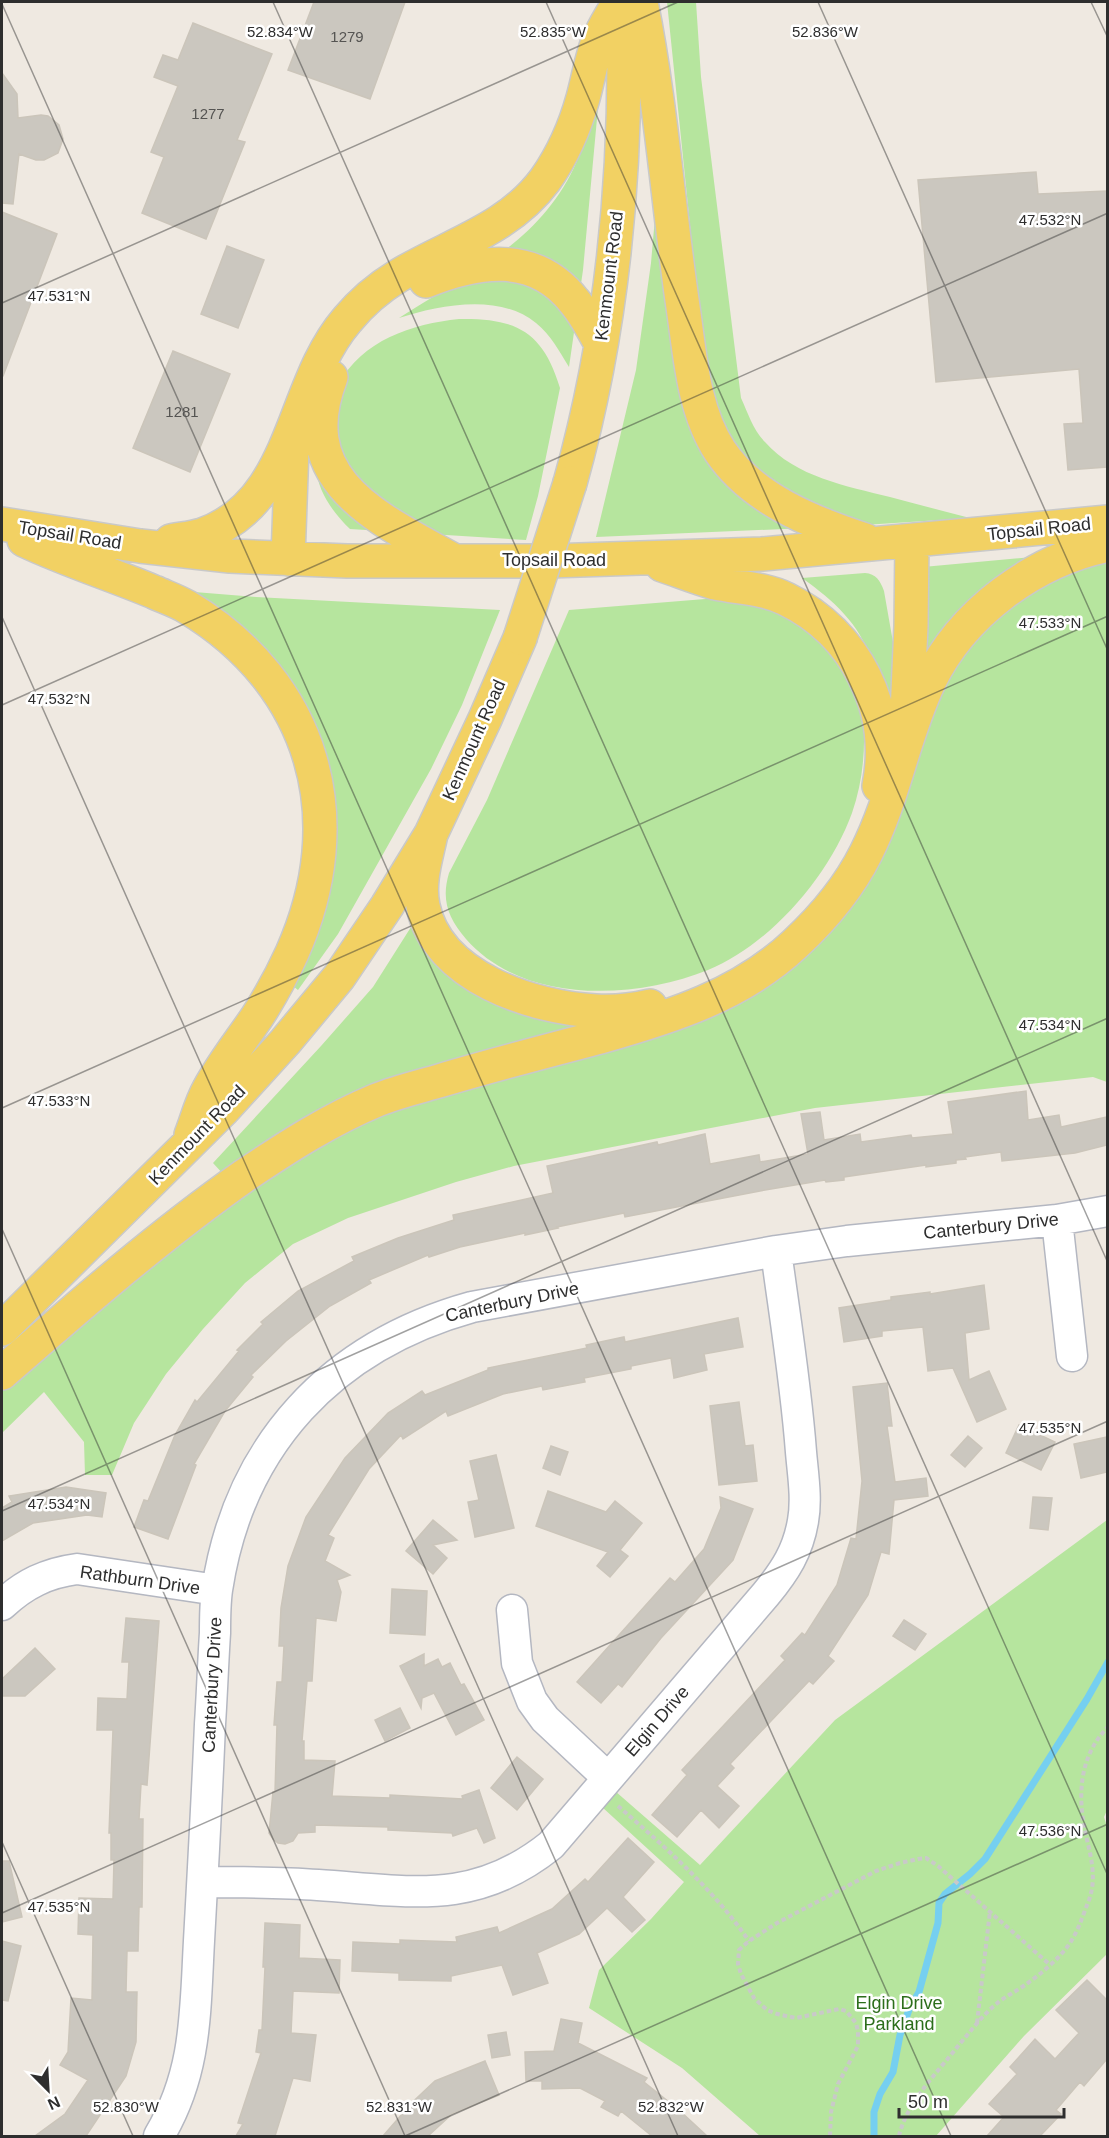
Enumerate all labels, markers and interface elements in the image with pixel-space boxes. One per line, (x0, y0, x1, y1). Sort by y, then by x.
text: 52.834°W (247, 23, 314, 40)
text: 52.835°W (520, 23, 587, 40)
text: 52.836°W (792, 23, 859, 40)
house number: 1279 (330, 28, 364, 45)
house number: 1277 (191, 105, 225, 122)
street label: Kenmount Road (591, 210, 627, 342)
text: 47.532°N (1019, 211, 1081, 228)
text: 47.531°N (28, 287, 90, 304)
house number: 1281 (165, 403, 199, 420)
street label: Topsail Road (986, 514, 1092, 544)
street label: Topsail Road (17, 517, 123, 553)
street label: Topsail Road (502, 550, 606, 570)
text: 47.533°N (1019, 614, 1081, 631)
street label: Kenmount Road (438, 677, 510, 803)
text: 47.532°N (28, 690, 90, 707)
text: 47.534°N (1019, 1016, 1081, 1033)
street label: Kenmount Road (145, 1081, 249, 1189)
text: 47.533°N (28, 1092, 90, 1109)
street label: Canterbury Drive (922, 1209, 1060, 1243)
street label: Canterbury Drive (443, 1278, 581, 1326)
text: 47.535°N (1019, 1419, 1081, 1436)
text: 47.534°N (28, 1495, 90, 1512)
street label: Rathburn Drive (79, 1562, 201, 1598)
street label: Canterbury Drive (198, 1617, 226, 1753)
street label: Elgin Drive (621, 1682, 693, 1760)
text: 47.536°N (1019, 1822, 1081, 1839)
text: 47.535°N (28, 1898, 90, 1915)
park label: Elgin Drive Parkland (855, 1993, 943, 2034)
north arrow (18, 2060, 78, 2120)
scale bar (899, 2081, 1064, 2119)
text: 50 m (908, 2092, 948, 2112)
text: N (45, 2093, 63, 2113)
text: 52.830°W (93, 2098, 160, 2115)
text: 52.831°W (366, 2098, 433, 2115)
text: 52.832°W (638, 2098, 705, 2115)

